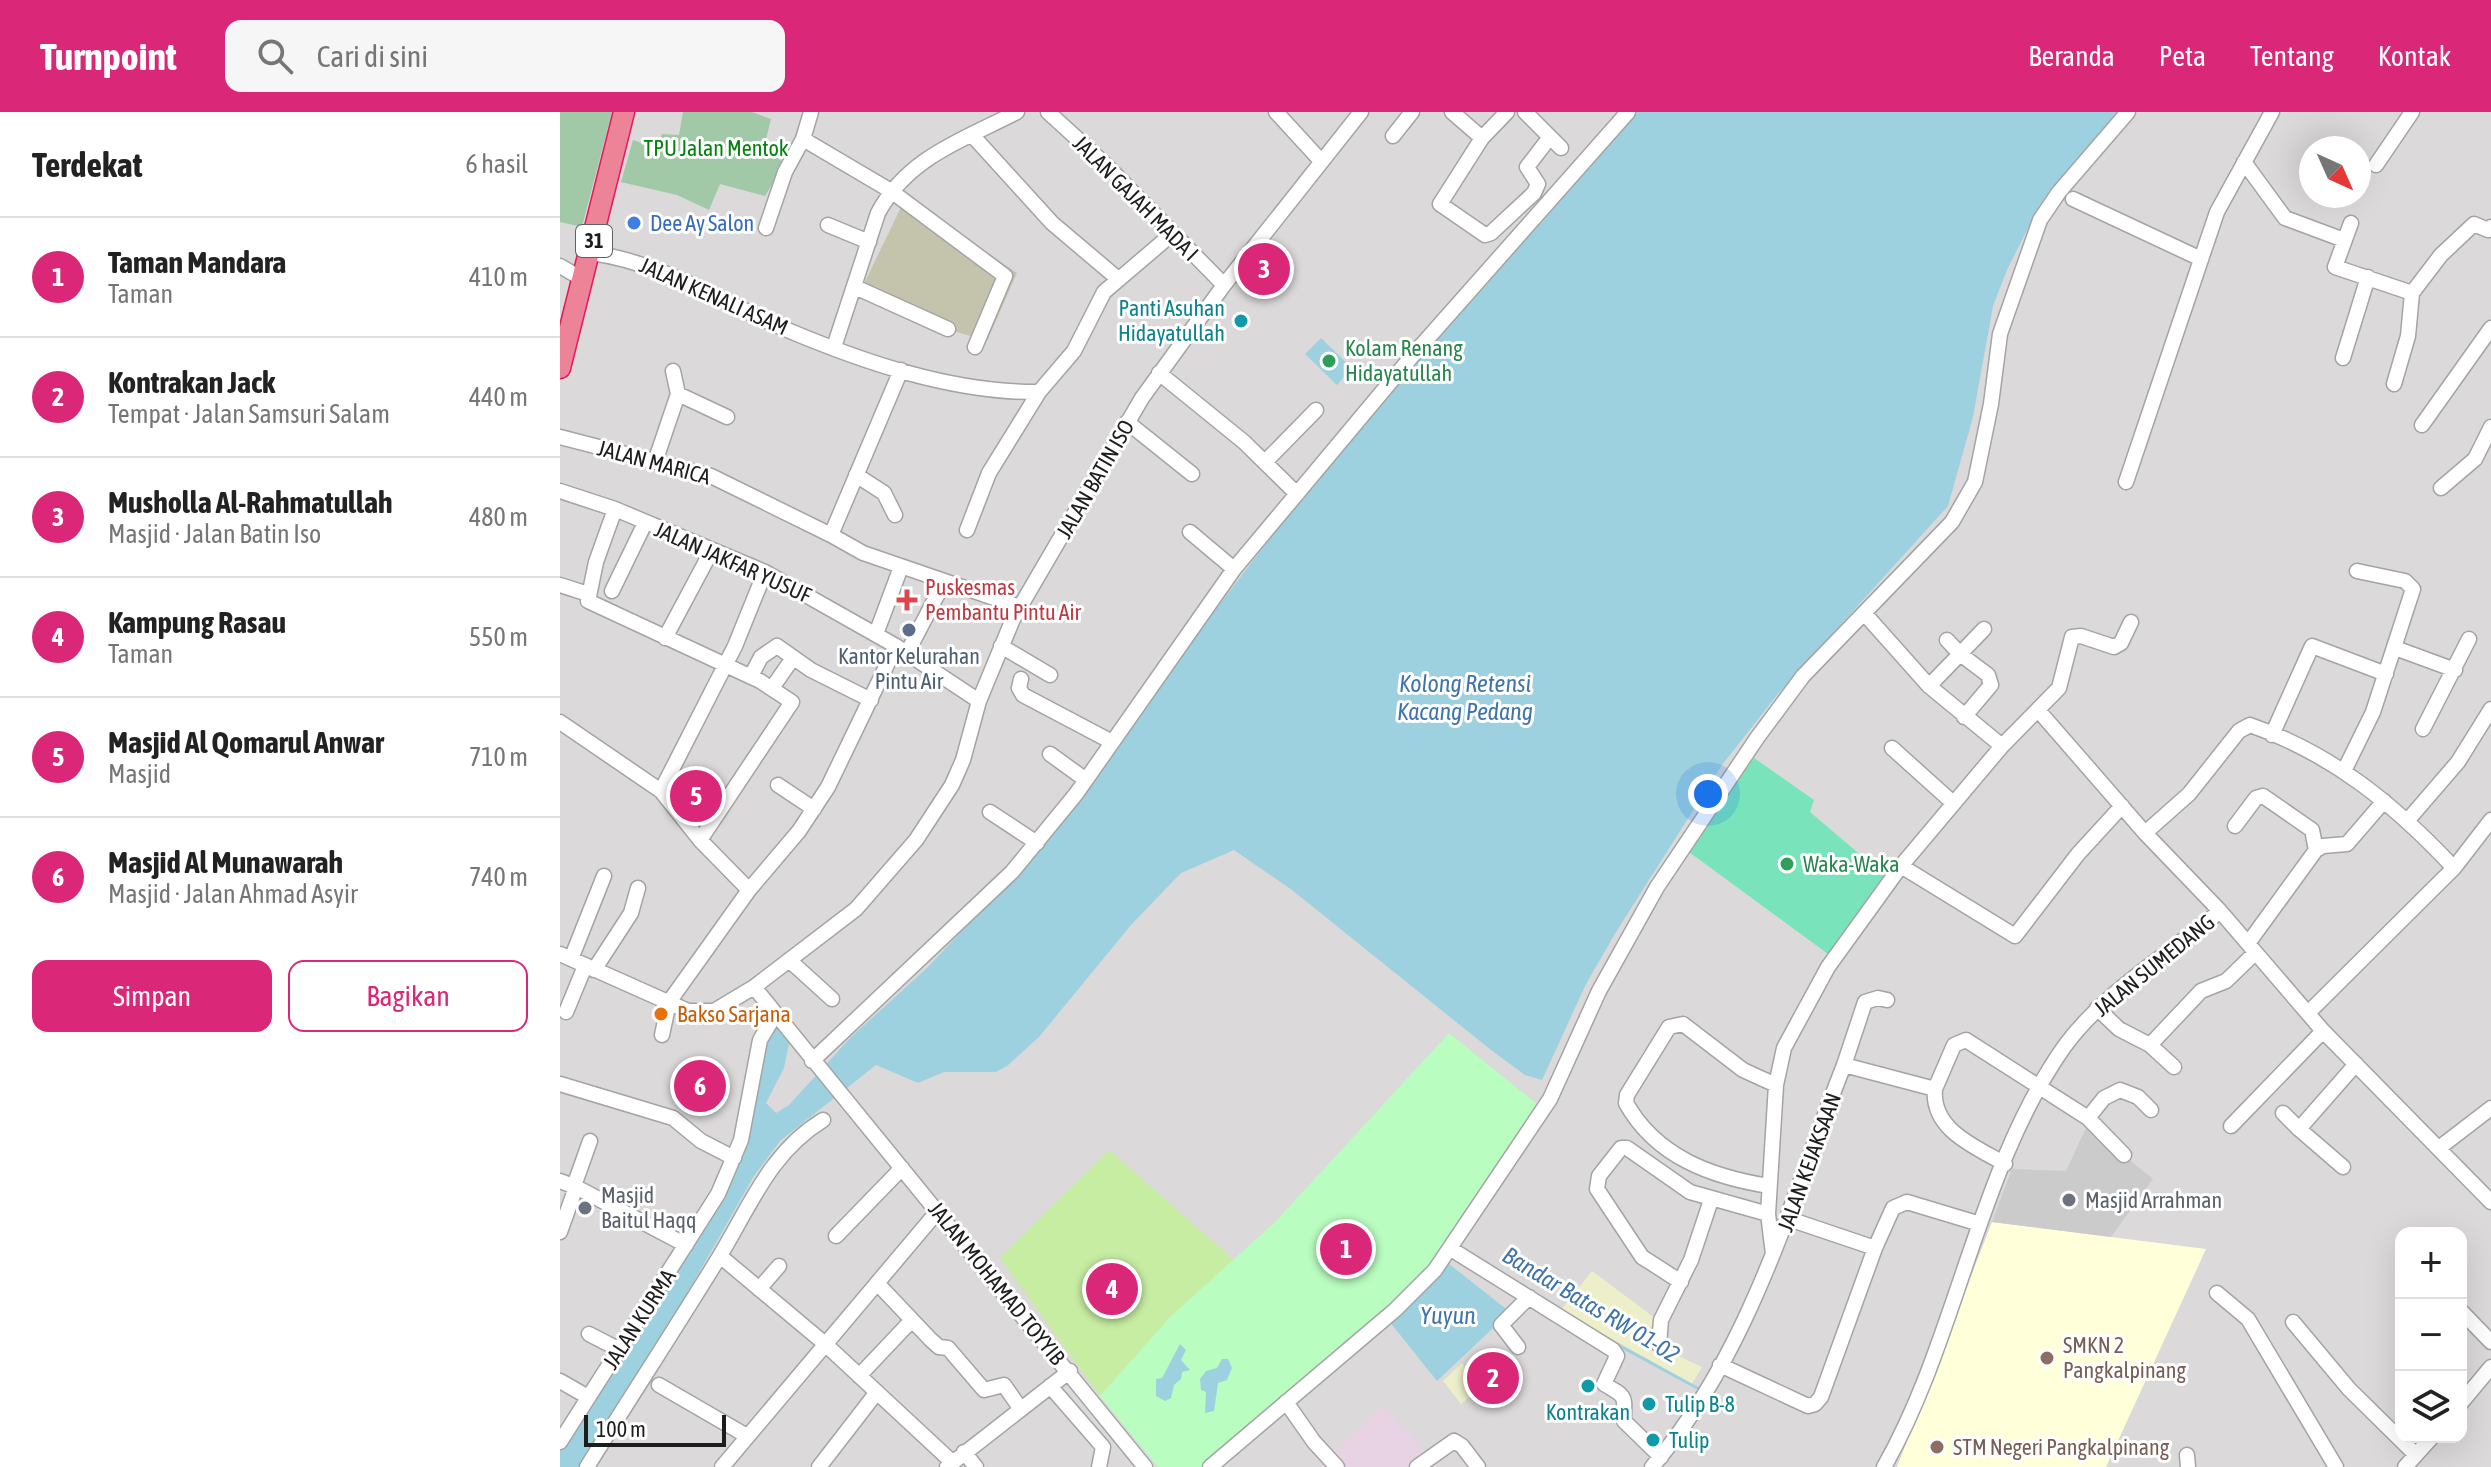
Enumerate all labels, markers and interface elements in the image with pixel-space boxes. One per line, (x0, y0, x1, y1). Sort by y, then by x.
search box (225, 20, 785, 92)
icon: search (253, 34, 297, 78)
text: Turnpoint (40, 35, 177, 78)
text: Cari di sini (317, 39, 428, 73)
text: Beranda (2028, 40, 2115, 72)
text: Peta (2159, 40, 2206, 72)
text: Tentang (2250, 40, 2334, 72)
text: Kontak (2378, 40, 2451, 72)
street label: JALAN GAJAH MADA I (1068, 130, 1204, 266)
park label: TPU Jalan Mentok (644, 135, 789, 161)
north arrow (2299, 136, 2371, 208)
text: Terdekat (32, 145, 142, 184)
text: 6 hasil (465, 149, 528, 179)
place label: Dee Ay Salon (650, 210, 754, 236)
marker: Dee Ay Salon (625, 214, 643, 232)
road number: 31 (576, 225, 612, 257)
pin: 3 (1238, 239, 1290, 299)
text: Taman Mandara (108, 245, 286, 279)
street label: JALAN KENALI ASAM (636, 252, 792, 340)
text: 1 (52, 262, 64, 292)
text: 410 m (469, 262, 528, 292)
text: Taman (108, 279, 173, 309)
place label: Panti Asuhan Hidayatullah (1118, 295, 1225, 346)
marker: Panti Asuhan Hidayatullah (1232, 312, 1250, 330)
place label: Kolam Renang Hidayatullah (1345, 335, 1463, 386)
marker: Kolam Renang Hidayatullah (1320, 352, 1338, 370)
text: Kontrakan Jack (108, 365, 275, 399)
text: 2 (52, 382, 64, 412)
text: 440 m (469, 382, 528, 412)
text: Tempat · Jalan Samsuri Salam (108, 399, 390, 429)
street label: JALAN BATIN ISO (1051, 415, 1139, 543)
street label: JALAN MARICA (595, 434, 714, 490)
text: Musholla Al-Rahmatullah (108, 485, 393, 519)
text: 3 (52, 502, 64, 532)
text: 480 m (469, 502, 528, 532)
street label: JALAN JAKFAR YUSUF (651, 516, 816, 608)
text: Masjid · Jalan Batin Iso (108, 519, 321, 549)
place label: Puskesmas Pembantu Pintu Air (925, 574, 1082, 625)
marker: Puskesmas Pembantu Pintu Air (896, 589, 918, 611)
text: Kampung Rasau (108, 605, 286, 639)
marker: Kantor Kelurahan Pintu Air (900, 621, 918, 639)
text: 4 (52, 622, 64, 652)
text: 550 m (469, 622, 528, 652)
text: Taman (108, 639, 173, 669)
place label: Kantor Kelurahan Pintu Air (838, 643, 980, 694)
water label: Kolong Retensi Kacang Pedang (1397, 670, 1533, 725)
text: Masjid Al Qomarul Anwar (108, 725, 384, 759)
text: 5 (52, 742, 64, 772)
text: 710 m (469, 742, 528, 772)
text: Masjid (108, 759, 171, 789)
pin: 5 (670, 766, 722, 826)
your location (1688, 774, 1728, 814)
text: Masjid Al Munawarah (108, 845, 343, 879)
place label: Waka-Waka (1803, 851, 1899, 877)
marker: Waka-Waka (1778, 855, 1796, 873)
text: 6 (52, 862, 64, 892)
text: 740 m (469, 862, 528, 892)
text: Masjid · Jalan Ahmad Asyir (108, 879, 358, 909)
street label: JALAN SUMEDANG (2089, 909, 2219, 1021)
button: Simpan (32, 960, 272, 1032)
button: Bagikan (288, 960, 528, 1032)
place label: Bakso Sarjana (677, 1001, 791, 1027)
marker: Bakso Sarjana (652, 1005, 670, 1023)
pin: 6 (674, 1056, 726, 1116)
street label: JALAN KEJAKSAAN (1772, 1089, 1846, 1235)
place label: Masjid Baitul Haqq (601, 1182, 696, 1233)
place label: Masjid Arrahman (2085, 1187, 2222, 1213)
marker: Masjid Arrahman (2060, 1191, 2078, 1209)
street label: JALAN MOHAMAD TOYYIB (923, 1196, 1071, 1370)
marker: Masjid Baitul Haqq (576, 1199, 594, 1217)
pin: 1 (1320, 1219, 1372, 1279)
map controls (2395, 1227, 2467, 1443)
button: + (2395, 1227, 2467, 1299)
water label: Bandar Batas RW 01-02 (1498, 1241, 1685, 1368)
pin: 4 (1086, 1259, 1138, 1319)
street label: JALAN KURMA (597, 1264, 681, 1374)
button: − (2395, 1299, 2467, 1371)
water label: Yuyun (1420, 1302, 1476, 1329)
place label: SMKN 2 Pangkalpinang (2063, 1332, 2186, 1383)
pin: 2 (1467, 1348, 1519, 1408)
marker: SMKN 2 Pangkalpinang (2038, 1349, 2056, 1367)
button: layers (2395, 1371, 2467, 1443)
marker: Kontrakan (1579, 1377, 1597, 1395)
place label: Tulip B-8 (1665, 1391, 1735, 1417)
marker: Tulip B-8 (1640, 1395, 1658, 1413)
place label: Kontrakan (1546, 1399, 1630, 1425)
scale bar (584, 1411, 726, 1447)
text: 100 m (596, 1416, 646, 1442)
place label: Tulip (1669, 1427, 1710, 1453)
marker: Tulip (1644, 1431, 1662, 1449)
place label: STM Negeri Pangkalpinang (1953, 1434, 2170, 1460)
marker: STM Negeri Pangkalpinang (1928, 1438, 1946, 1456)

